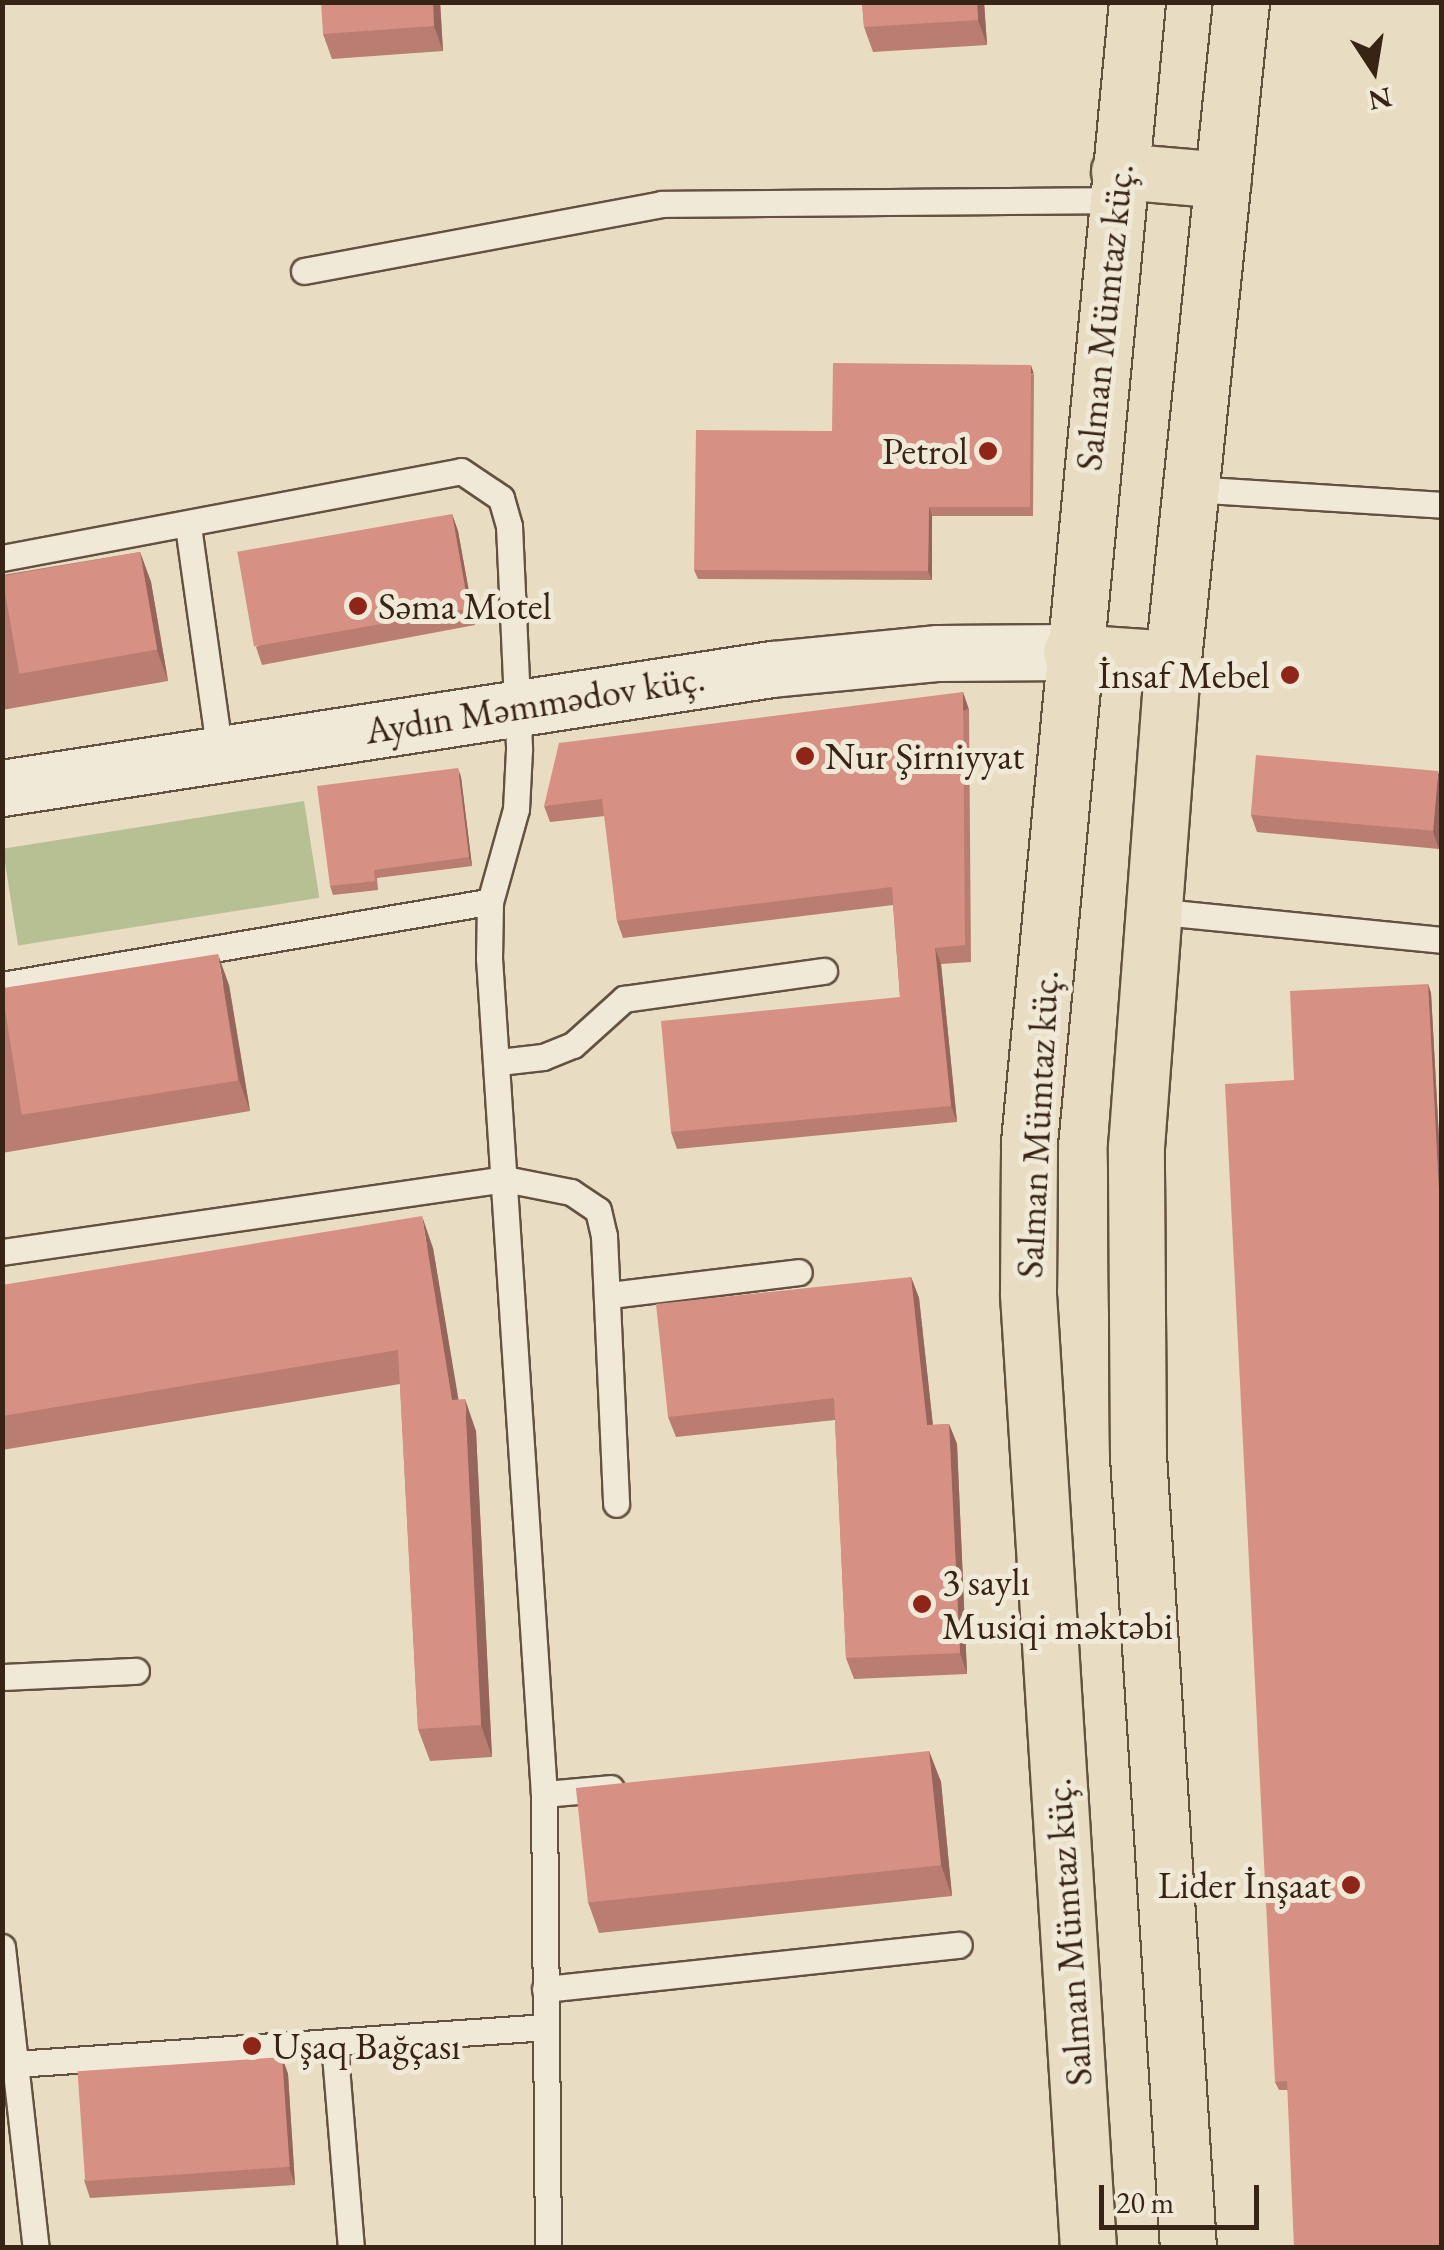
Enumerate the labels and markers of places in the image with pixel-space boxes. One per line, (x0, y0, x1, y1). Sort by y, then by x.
place label: Petrol (882, 428, 968, 474)
marker: Petrol (977, 440, 999, 462)
place label: Səma Motel (378, 583, 552, 629)
marker: Səma Motel (347, 595, 369, 617)
place label: İnsaf Mebel (1098, 652, 1270, 698)
marker: İnsaf Mebel (1279, 664, 1301, 686)
place label: Nur Şirniyyat (825, 733, 1024, 779)
marker: Nur Şirniyyat (794, 745, 816, 767)
place label: 3 saylı Musiqi məktəbi (942, 1559, 1173, 1648)
marker: 3 saylı Musiqi məktəbi (911, 1593, 933, 1615)
place label: Lider İnşaat (1158, 1862, 1331, 1908)
marker: Lider İnşaat (1340, 1874, 1362, 1896)
place label: Uşaq Bağçası (272, 2023, 461, 2069)
marker: Uşaq Bağçası (241, 2035, 263, 2057)

